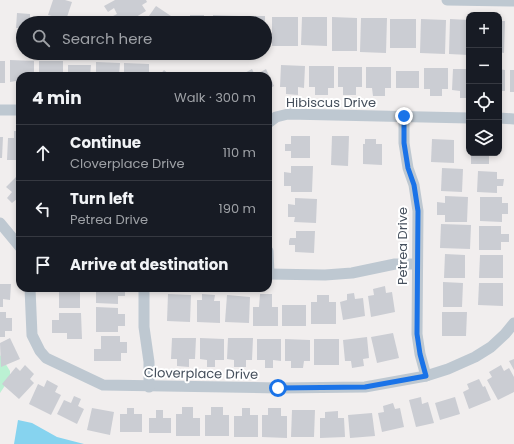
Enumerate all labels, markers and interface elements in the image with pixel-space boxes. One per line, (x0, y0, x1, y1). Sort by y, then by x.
map controls (466, 12, 502, 156)
button: + (466, 12, 502, 48)
search box (16, 16, 272, 60)
icon: search (30, 27, 52, 49)
text: Search here (62, 28, 152, 49)
button: − (466, 48, 502, 84)
button: locate (466, 84, 502, 120)
text: 4 min (32, 86, 82, 110)
text: Walk · 300 m (174, 88, 256, 107)
street label: Hibiscus Drive (286, 93, 376, 112)
route end (395, 107, 413, 125)
button: layers (466, 120, 502, 156)
text: Continue (70, 132, 141, 153)
icon: ahead (32, 142, 54, 164)
text: 110 m (223, 143, 256, 162)
text: Cloverplace Drive (70, 154, 185, 173)
text: Turn left (70, 188, 134, 209)
icon: left (32, 198, 54, 220)
text: 190 m (219, 199, 256, 218)
street label: Petrea Drive (393, 207, 412, 285)
text: Petrea Drive (70, 210, 148, 229)
icon: arrive (32, 254, 54, 276)
text: Arrive at destination (70, 254, 228, 275)
street label: Cloverplace Drive (144, 363, 258, 384)
route start (269, 379, 287, 397)

